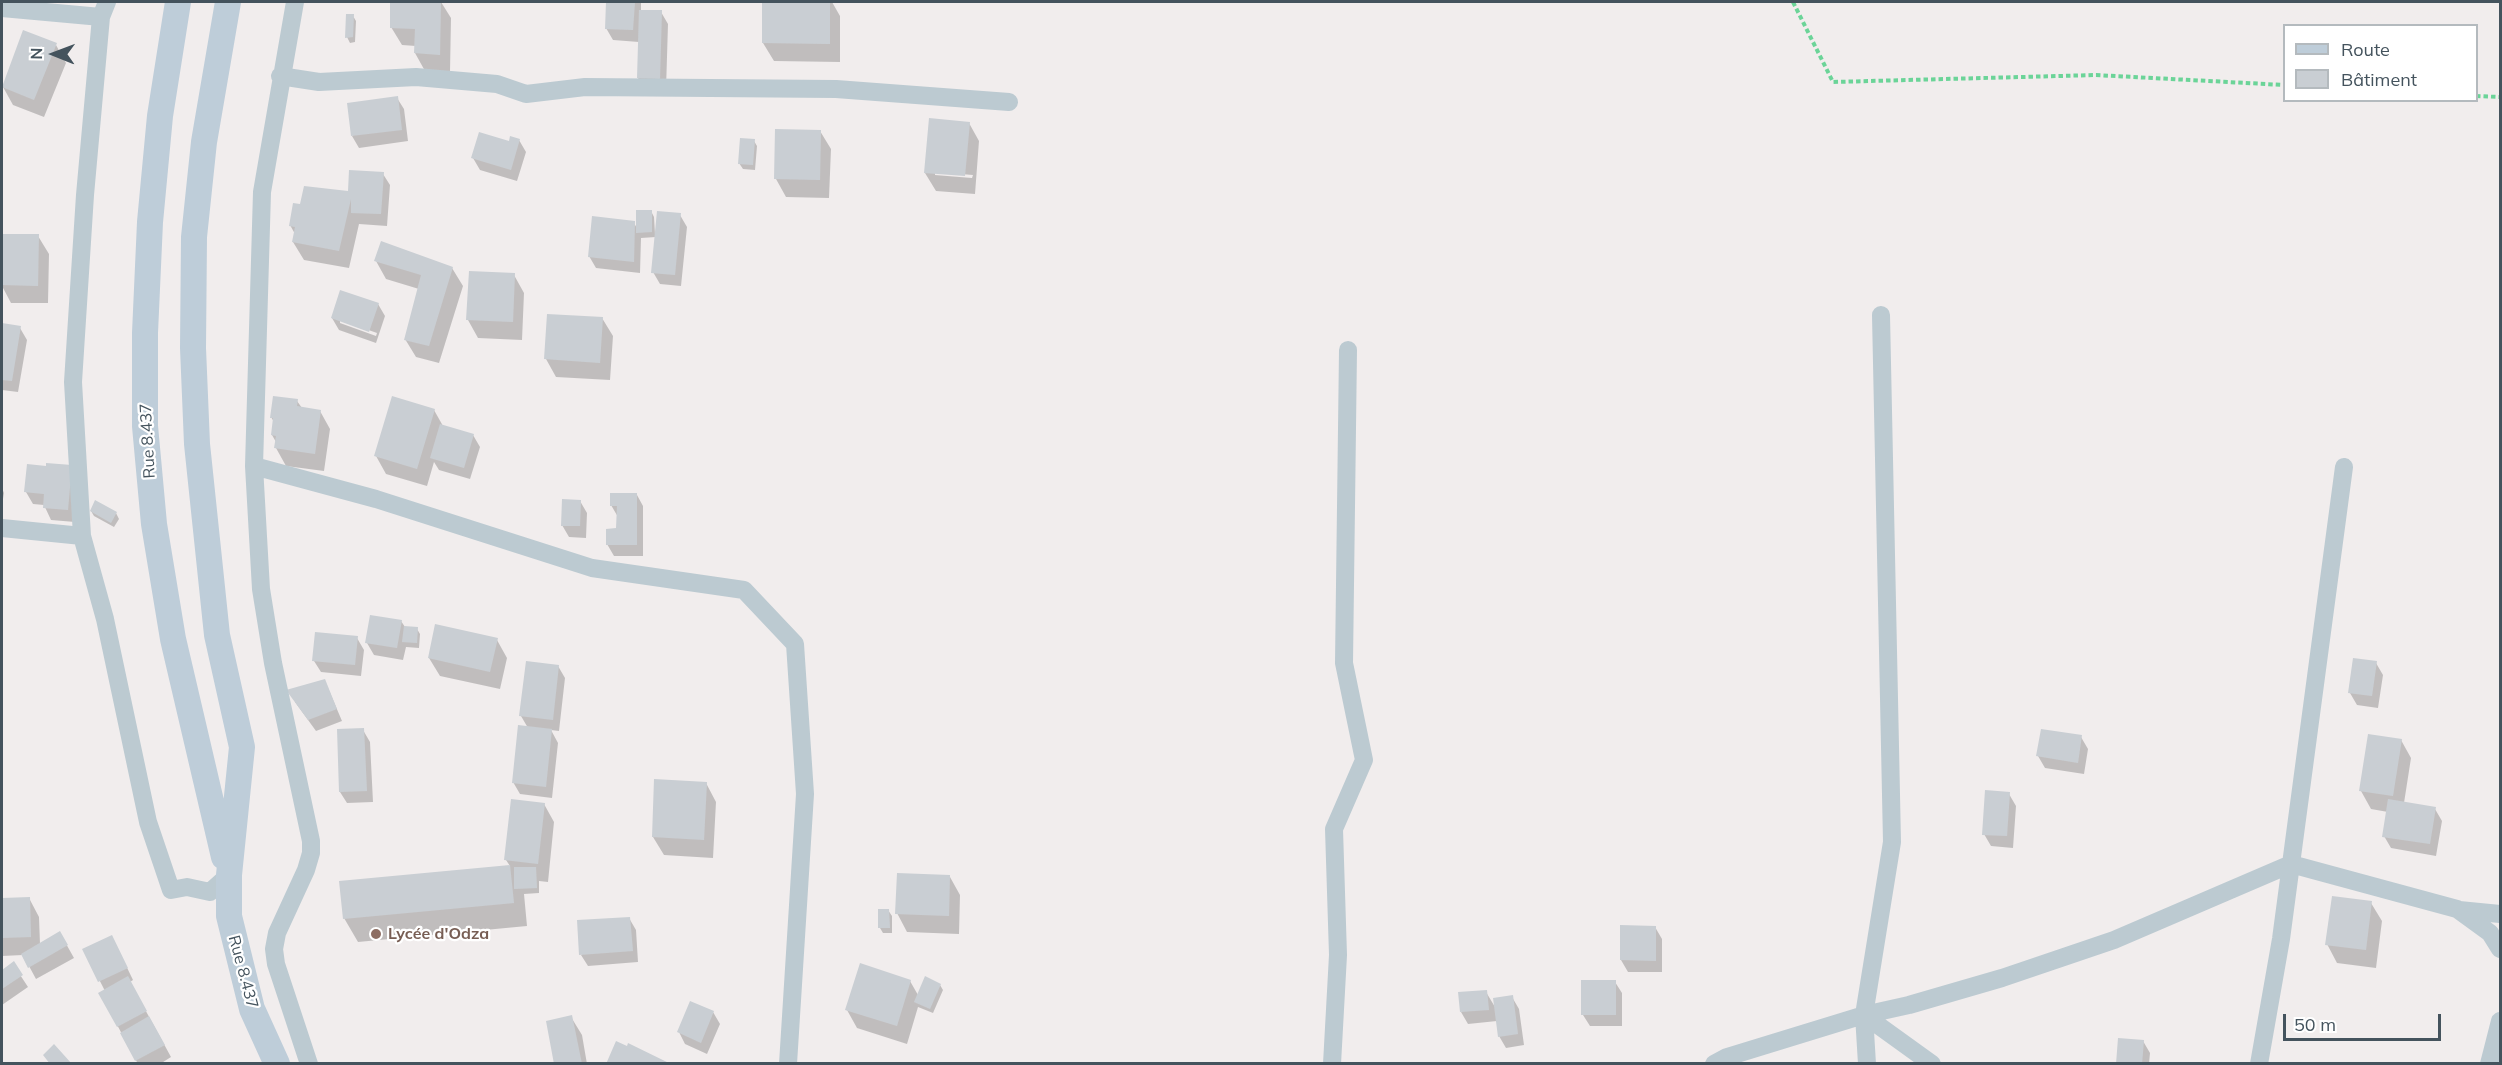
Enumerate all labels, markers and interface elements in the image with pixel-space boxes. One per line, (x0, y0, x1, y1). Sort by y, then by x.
north arrow (24, 24, 84, 84)
legend (2283, 24, 2478, 102)
text: Route (2341, 38, 2390, 61)
text: N (26, 47, 46, 60)
text: Bâtiment (2341, 68, 2417, 91)
street label: Rue 8.437 (136, 403, 160, 479)
place label: Lycée d'Odza (388, 924, 489, 944)
marker: Lycée d'Odza (369, 927, 383, 941)
street label: Rue 8.437 (224, 933, 262, 1011)
scale bar (2286, 1002, 2444, 1040)
text: 50 m (2294, 1013, 2336, 1036)

